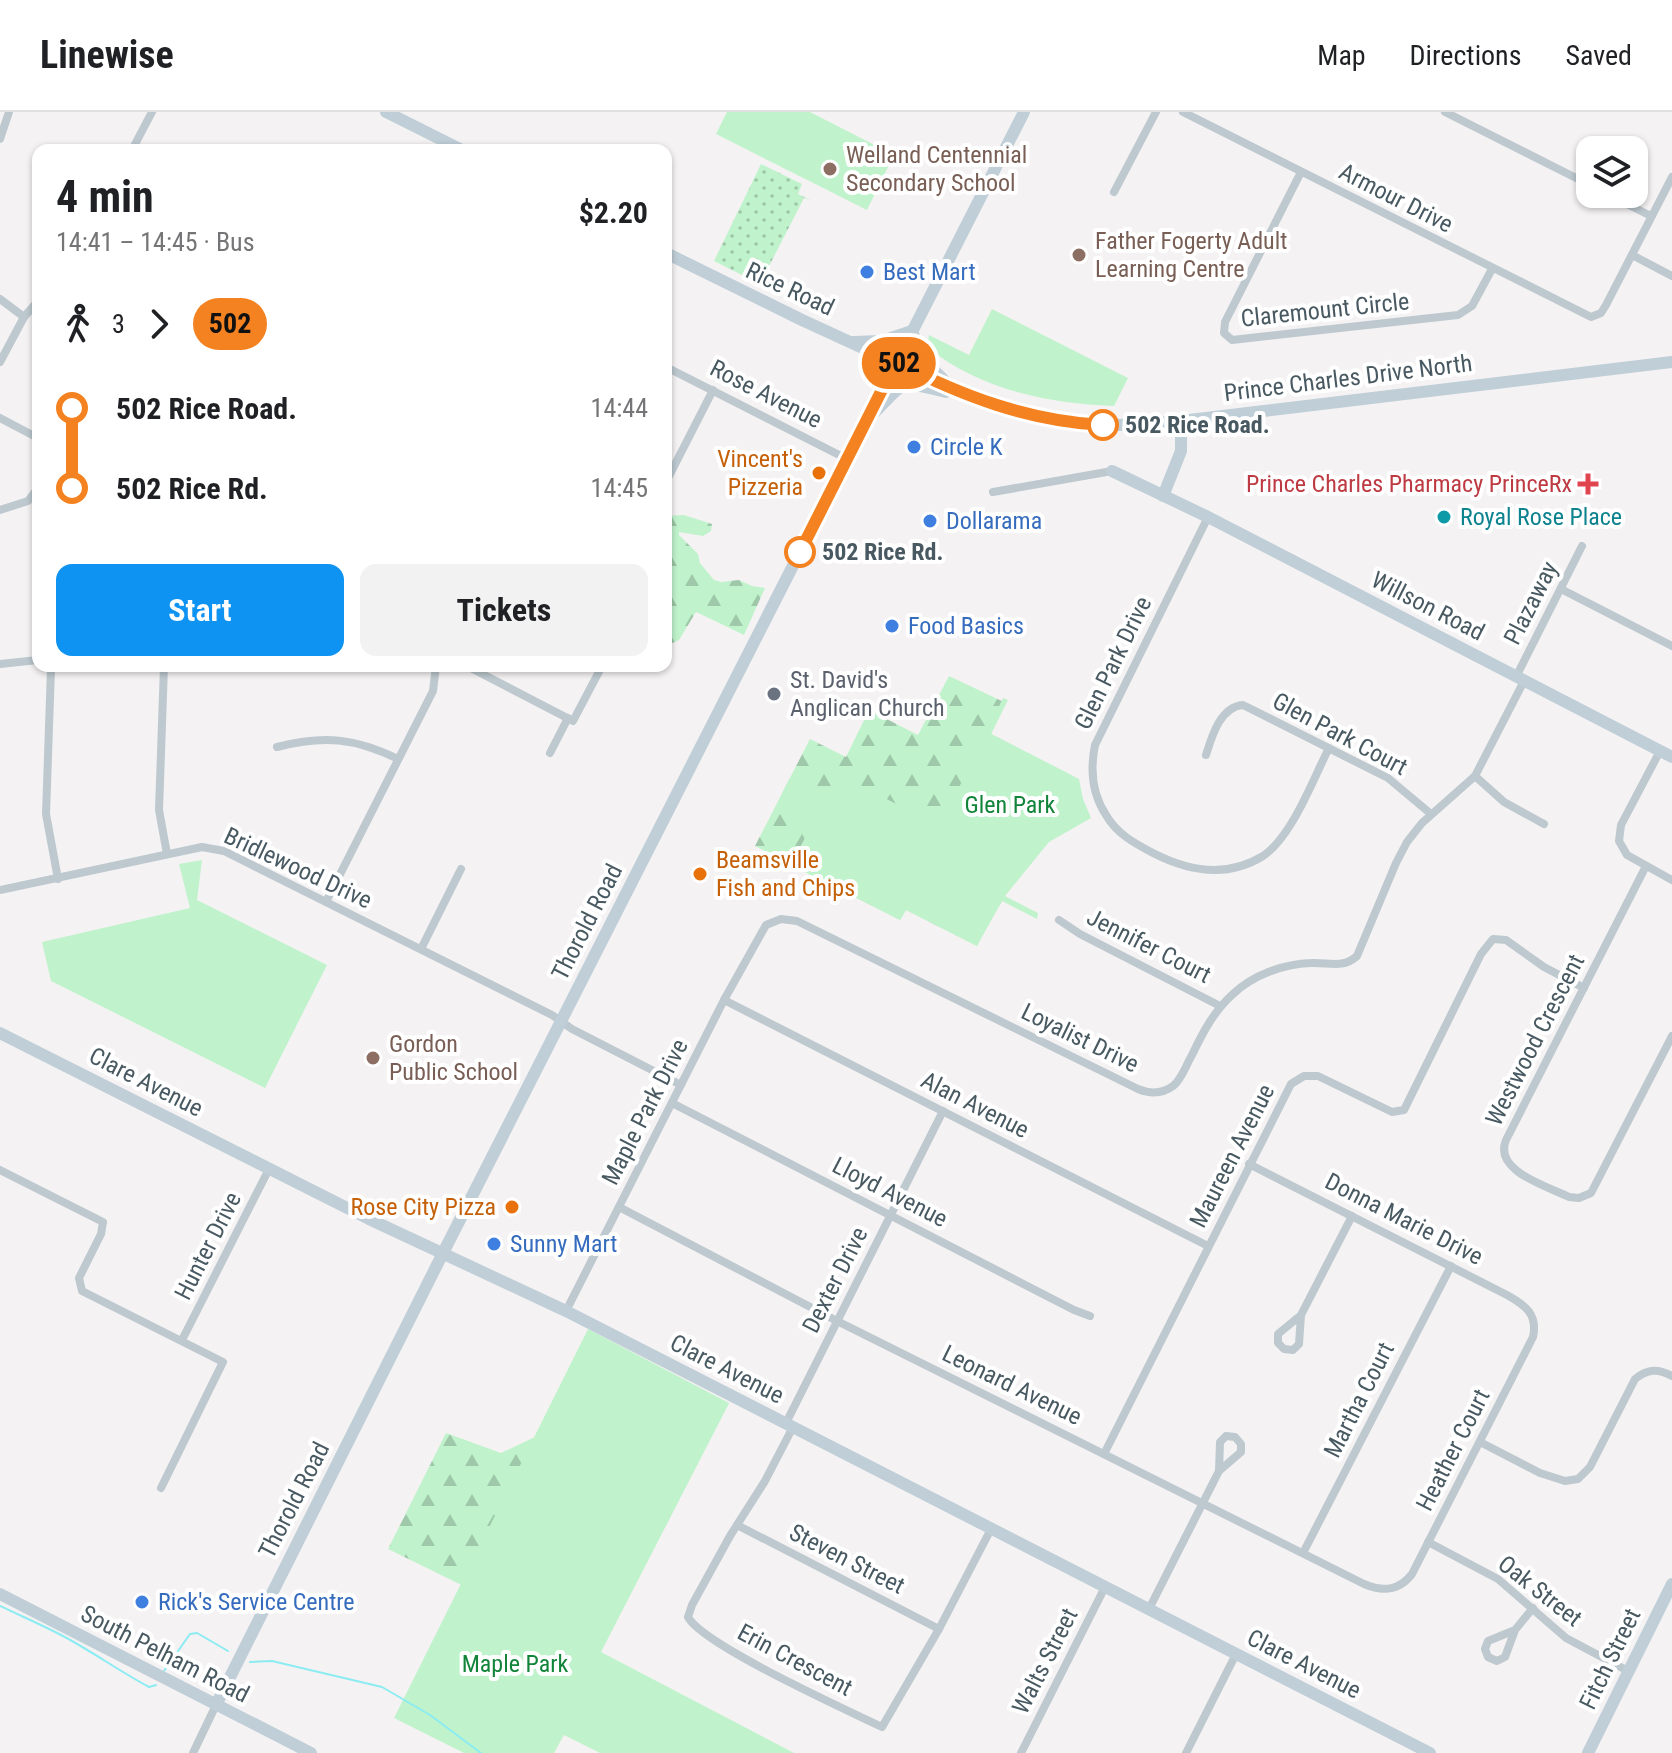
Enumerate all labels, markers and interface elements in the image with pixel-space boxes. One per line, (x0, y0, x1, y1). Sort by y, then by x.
text: Linewise (40, 33, 174, 77)
text: Map (1317, 39, 1366, 72)
text: Directions (1410, 39, 1521, 72)
text: Saved (1565, 39, 1632, 72)
map controls (1576, 136, 1648, 208)
button: layers (1576, 136, 1648, 208)
place label: Welland Centennial Secondary School (846, 141, 1027, 197)
street label: Armour Drive (1335, 157, 1457, 239)
marker: Welland Centennial Secondary School (821, 160, 839, 178)
text: 4 min (56, 171, 154, 223)
text: $2.20 (579, 195, 648, 230)
text: 14:41 – 14:45 · Bus (56, 227, 255, 257)
place label: Father Fogerty Adult Learning Centre (1095, 227, 1287, 283)
marker: Father Fogerty Adult Learning Centre (1070, 246, 1088, 264)
street label: Rice Road (741, 256, 839, 322)
place label: Best Mart (883, 258, 976, 286)
marker: Best Mart (858, 263, 876, 281)
street label: Claremount Circle (1240, 287, 1410, 333)
icon: walk (56, 302, 100, 346)
icon: forward (137, 302, 181, 346)
text: 502 (209, 307, 251, 340)
text: 3 (112, 309, 125, 339)
line badge: 502 (853, 337, 945, 389)
text: 502 (878, 346, 920, 379)
street label: Prince Charles Drive North (1222, 349, 1474, 407)
street label: Rose Avenue (705, 354, 827, 434)
text: 502 Rice Road. (116, 391, 297, 426)
text: 14:44 (591, 393, 648, 423)
marker: 502 Rice Road. (1088, 410, 1118, 440)
place label: 502 Rice Road. (1125, 411, 1270, 439)
place label: Circle K (930, 433, 1003, 461)
marker: Circle K (905, 438, 923, 456)
place label: Vincent's Pizzeria (717, 445, 803, 501)
marker: Vincent's Pizzeria (810, 464, 828, 482)
place label: Prince Charles Pharmacy PrinceRx (1246, 470, 1572, 498)
text: 502 Rice Rd. (116, 471, 268, 506)
text: 14:45 (591, 473, 648, 503)
marker: Prince Charles Pharmacy PrinceRx (1579, 475, 1597, 493)
place label: Royal Rose Place (1460, 503, 1622, 531)
place label: Dollarama (946, 507, 1042, 535)
marker: Royal Rose Place (1435, 508, 1453, 526)
marker: Dollarama (921, 512, 939, 530)
marker: 502 Rice Rd. (785, 537, 815, 567)
place label: 502 Rice Rd. (822, 538, 943, 566)
street label: Plazaway (1498, 557, 1564, 649)
button: Start (56, 564, 344, 656)
button: Tickets (360, 564, 648, 656)
street label: Willson Road (1367, 566, 1489, 646)
street label: Glen Park Drive (1069, 592, 1157, 734)
place label: Food Basics (908, 612, 1024, 640)
marker: Food Basics (883, 617, 901, 635)
place label: St. David's Anglican Church (790, 666, 945, 722)
marker: St. David's Anglican Church (765, 685, 783, 703)
street label: Glen Park Court (1268, 687, 1412, 781)
park label: Glen Park (965, 791, 1056, 819)
street label: Bridlewood Drive (220, 822, 376, 914)
place label: Beamsville Fish and Chips (716, 846, 855, 902)
street label: Thorold Road (546, 859, 628, 985)
marker: Beamsville Fish and Chips (691, 865, 709, 883)
street label: Jennifer Court (1082, 903, 1216, 989)
street label: Westwood Crescent (1480, 950, 1590, 1130)
street label: Loyalist Drive (1017, 998, 1143, 1078)
place label: Gordon Public School (389, 1030, 518, 1086)
street label: Maple Park Drive (596, 1034, 694, 1190)
street label: Clare Avenue (85, 1041, 207, 1123)
marker: Gordon Public School (364, 1049, 382, 1067)
street label: Alan Avenue (916, 1066, 1034, 1144)
street label: Maureen Avenue (1184, 1080, 1280, 1232)
street label: Lloyd Avenue (828, 1151, 952, 1233)
street label: Donna Marie Drive (1321, 1167, 1487, 1271)
street label: Hunter Drive (169, 1187, 247, 1305)
place label: Rose City Pizza (350, 1193, 496, 1221)
marker: Rose City Pizza (503, 1198, 521, 1216)
street label: Dexter Drive (797, 1223, 873, 1337)
place label: Sunny Mart (510, 1230, 617, 1258)
marker: Sunny Mart (485, 1235, 503, 1253)
street label: Clare Avenue (666, 1328, 788, 1410)
street label: Martha Court (1318, 1338, 1400, 1462)
street label: Leonard Avenue (938, 1339, 1086, 1431)
street label: Heather Court (1410, 1385, 1496, 1515)
street label: Thorold Road (253, 1437, 335, 1563)
street label: Steven Street (785, 1518, 909, 1600)
street label: Oak Street (1493, 1550, 1587, 1632)
place label: Rick's Service Centre (158, 1588, 355, 1616)
marker: Rick's Service Centre (133, 1593, 151, 1611)
street label: South Pelham Road (76, 1600, 254, 1708)
street label: Walts Street (1006, 1604, 1084, 1718)
street label: Fitch Street (1574, 1604, 1646, 1714)
street label: Erin Crescent (733, 1618, 857, 1702)
street label: Clare Avenue (1243, 1623, 1365, 1705)
park label: Maple Park (462, 1650, 568, 1678)

